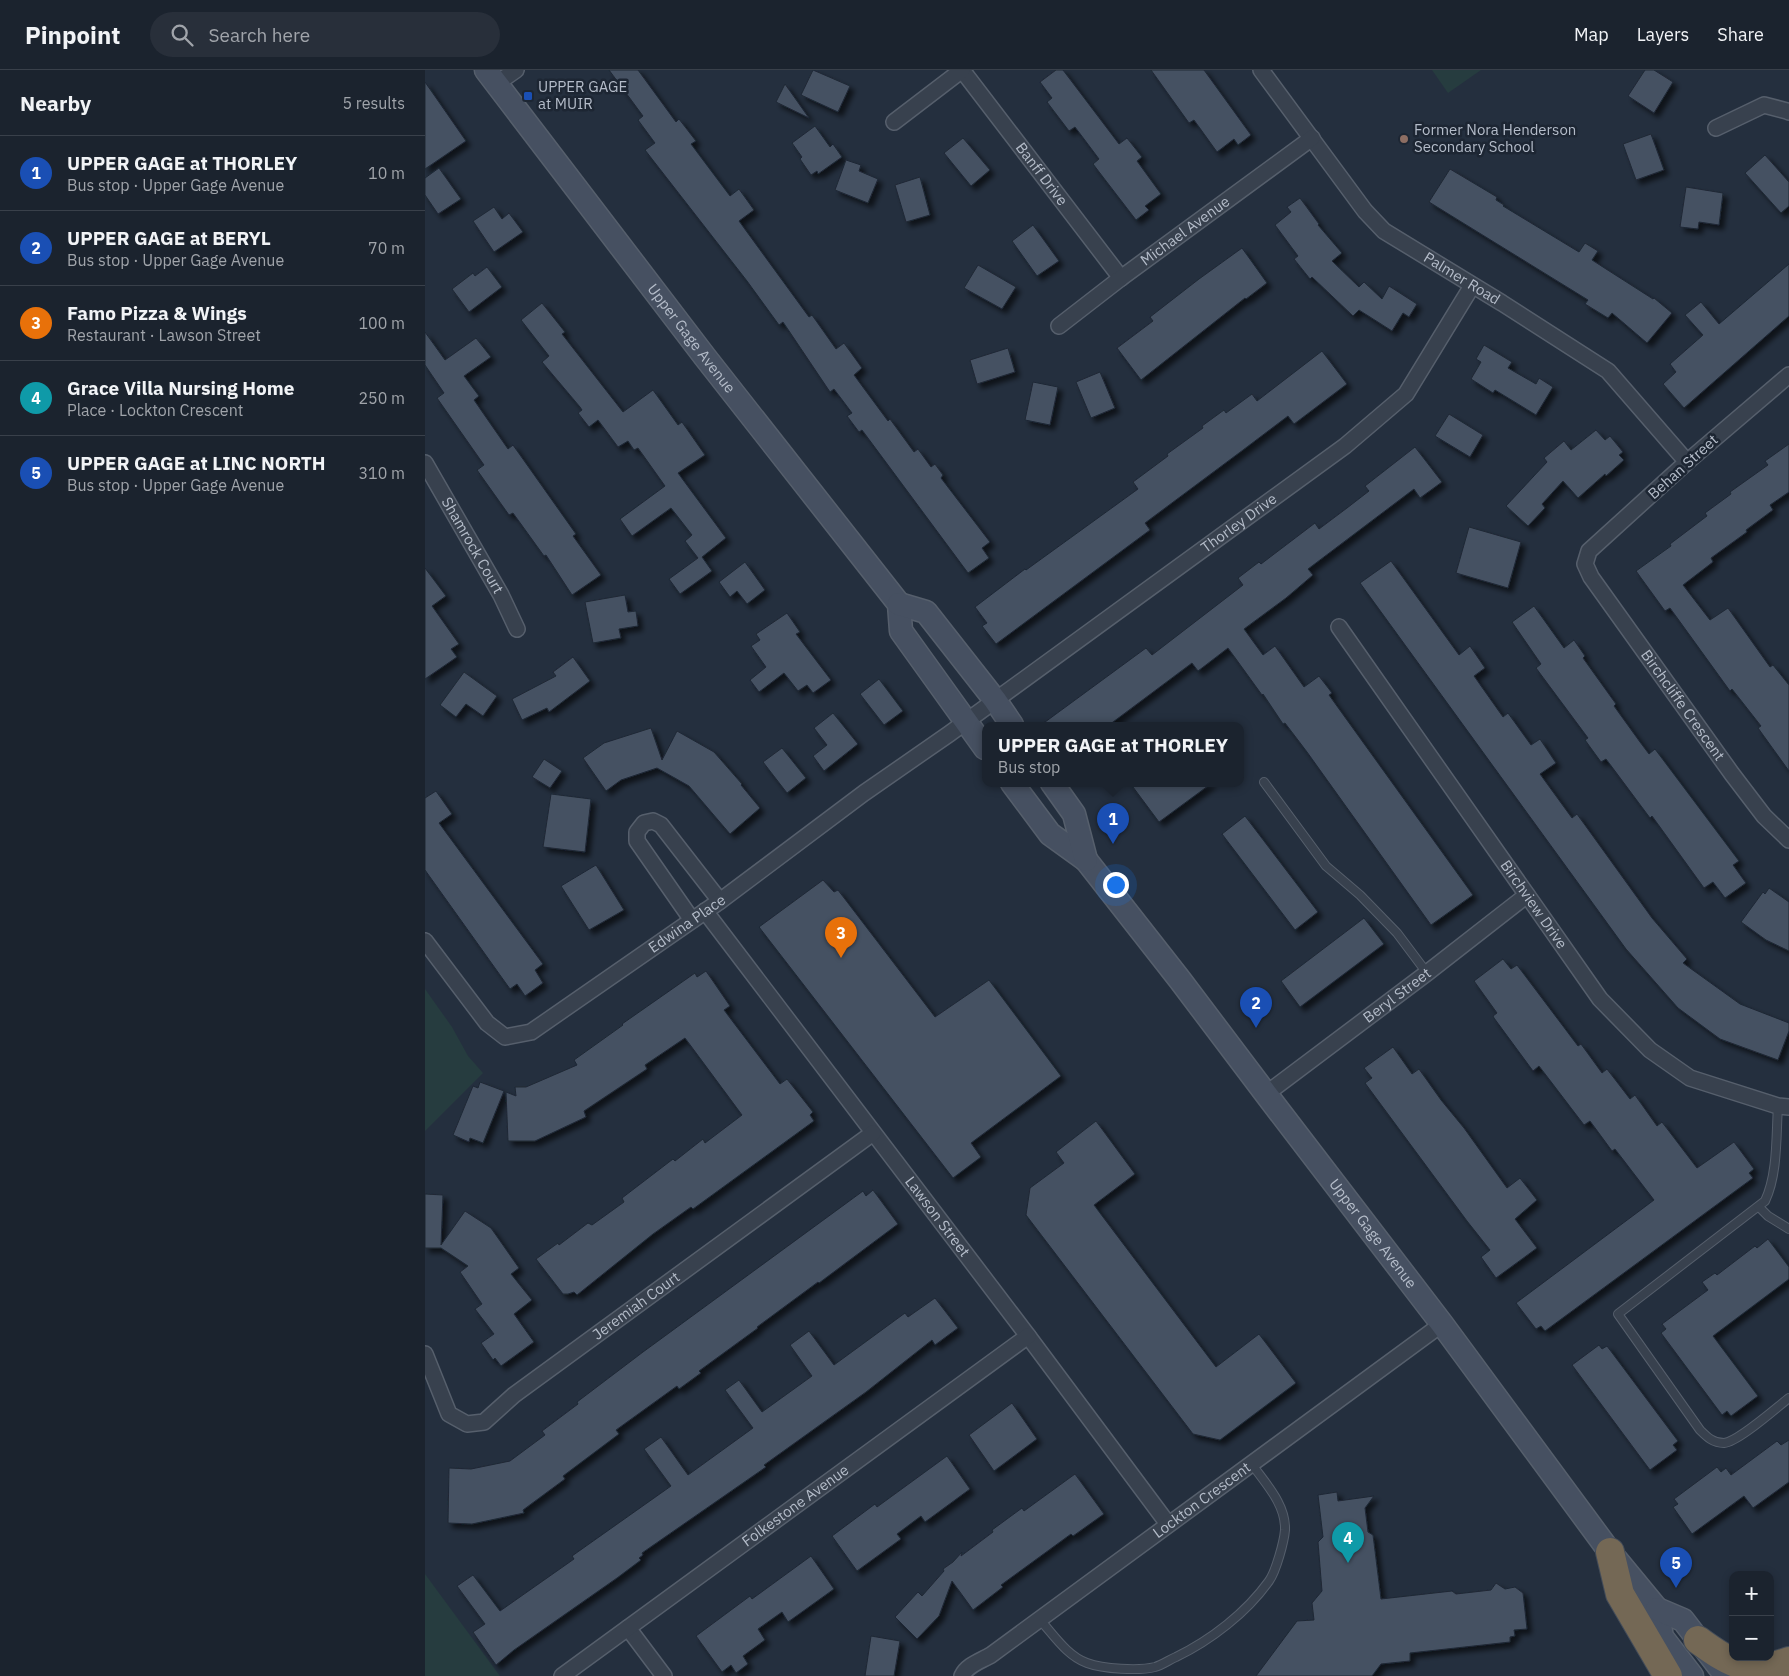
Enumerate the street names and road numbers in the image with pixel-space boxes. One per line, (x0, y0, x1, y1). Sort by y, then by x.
street label: Banff Drive (1012, 138, 1072, 209)
street label: Michael Avenue (1136, 192, 1233, 270)
street label: Palmer Road (1420, 248, 1504, 309)
street label: Upper Gage Avenue (644, 280, 740, 397)
street label: Behan Street (1644, 430, 1722, 503)
street label: Thorley Drive (1197, 489, 1280, 557)
street label: Shamrock Court (438, 493, 508, 597)
street label: Birchcliffe Crescent (1637, 646, 1729, 764)
street label: Birchview Drive (1496, 856, 1572, 952)
street label: Edwina Place (645, 890, 729, 957)
street label: Beryl Street (1359, 963, 1434, 1027)
street label: Lawson Street (901, 1172, 974, 1260)
street label: Upper Gage Avenue (1325, 1175, 1421, 1292)
street label: Jeremiah Court (588, 1267, 683, 1344)
street label: Lockton Crescent (1149, 1458, 1254, 1542)
street label: Folkestone Avenue (738, 1460, 852, 1551)

